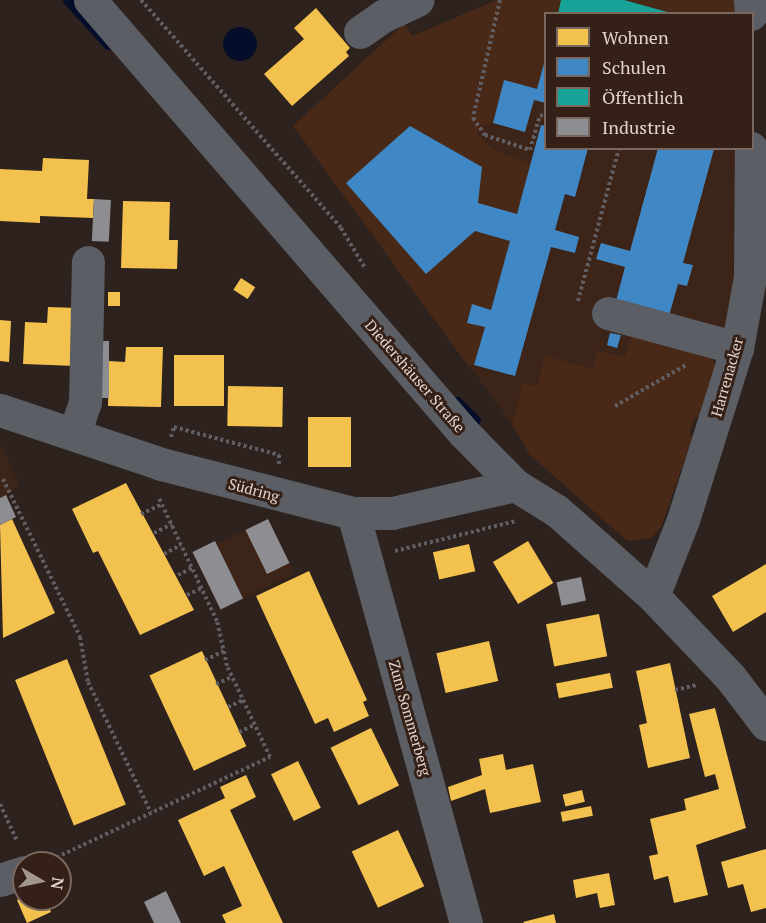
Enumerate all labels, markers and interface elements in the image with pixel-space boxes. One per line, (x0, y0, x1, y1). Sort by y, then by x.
legend (544, 12, 754, 150)
text: Wohnen (602, 25, 669, 49)
text: Schulen (602, 55, 666, 79)
text: Öffentlich (602, 85, 684, 109)
text: Industrie (602, 115, 675, 139)
street label: Diedershäuser Straße (361, 316, 469, 436)
street label: Harrenacker (707, 335, 747, 419)
street label: Südring (227, 475, 281, 505)
street label: Zum Sommerberg (385, 658, 435, 778)
north arrow (12, 851, 72, 911)
text: N (46, 876, 70, 891)

